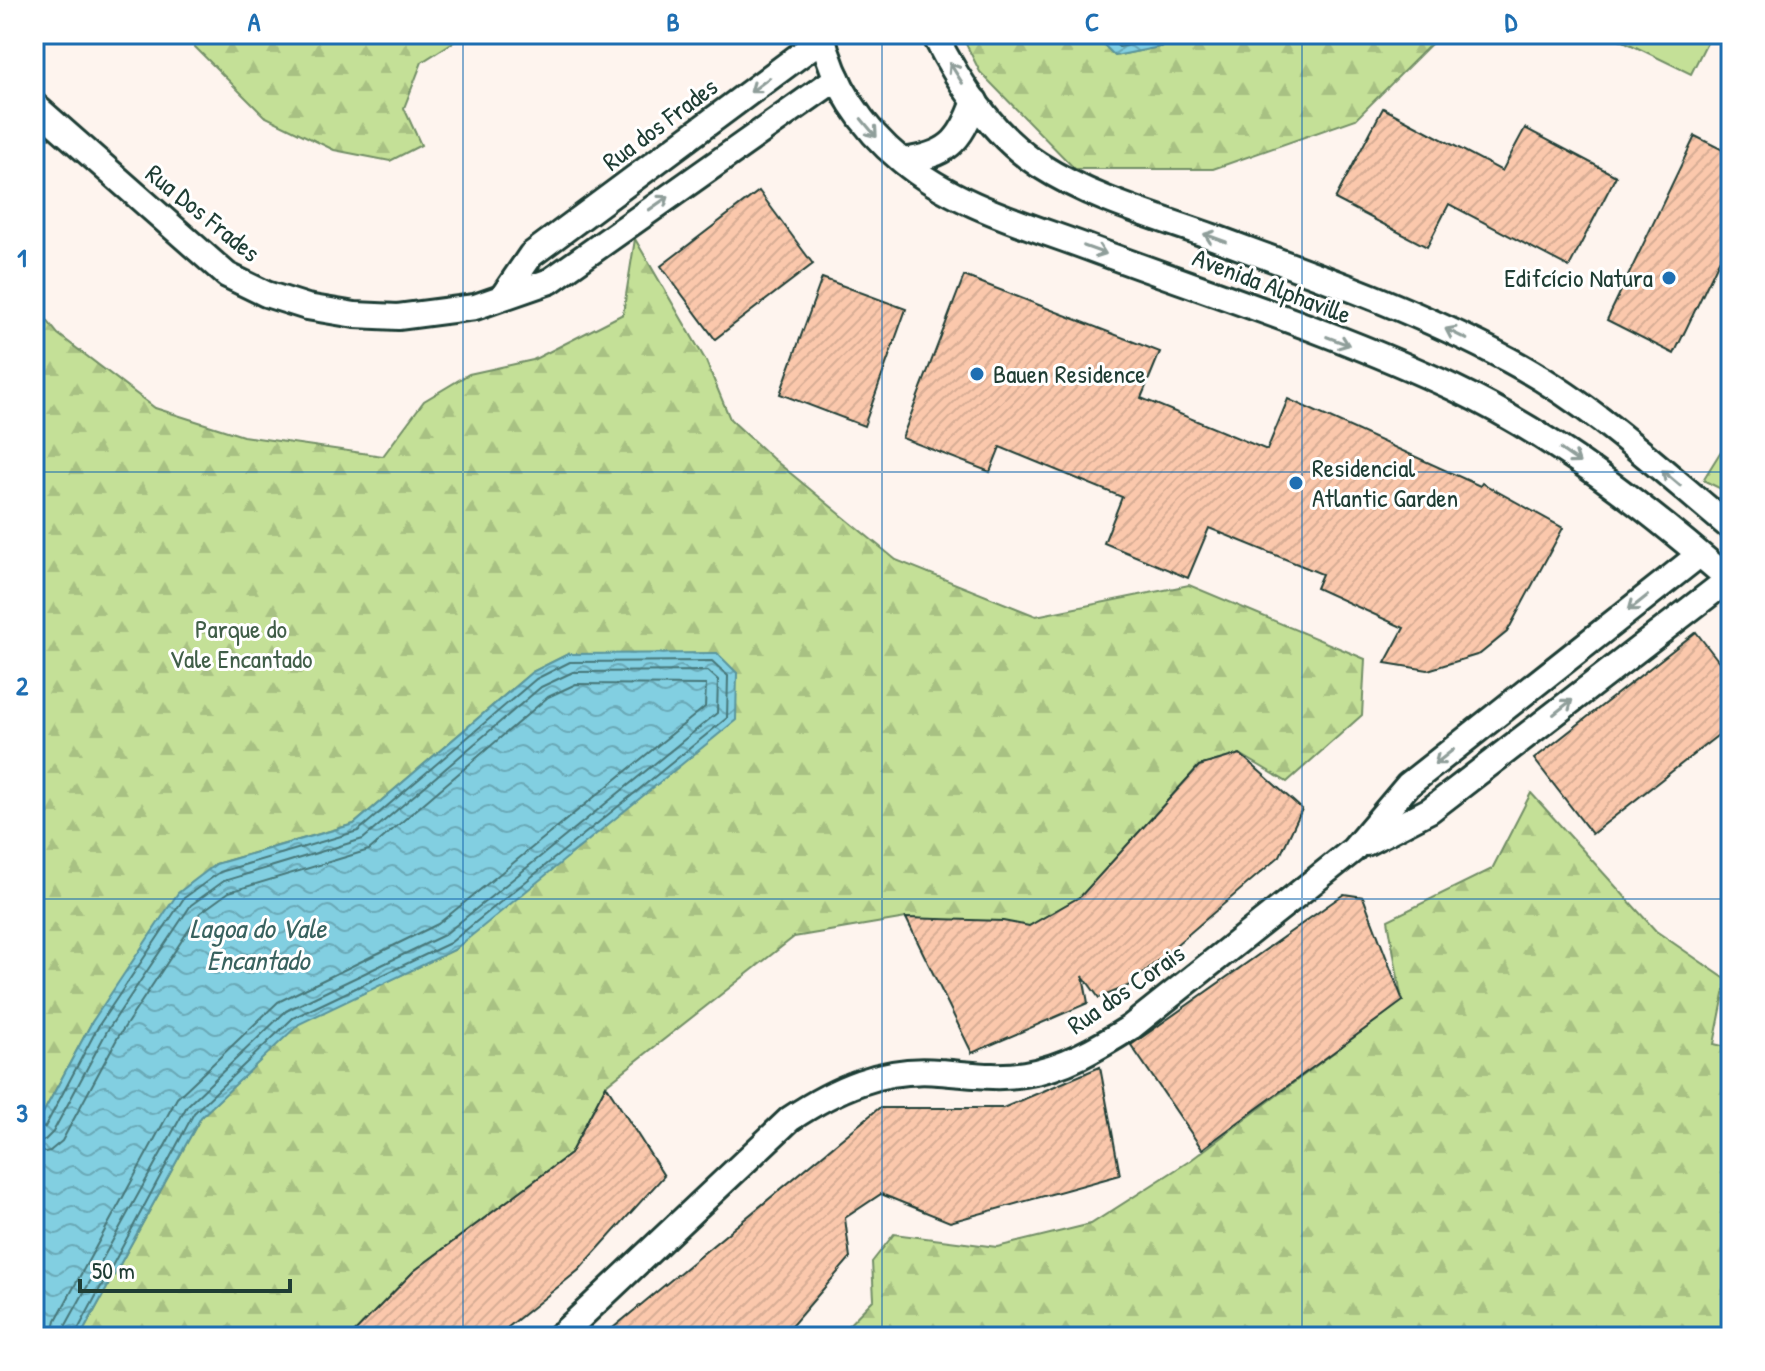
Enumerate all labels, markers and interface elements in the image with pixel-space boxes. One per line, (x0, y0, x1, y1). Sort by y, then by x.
text: A (248, 4, 261, 39)
text: B (666, 4, 680, 39)
text: C (1085, 4, 1099, 39)
text: D (1505, 4, 1518, 39)
one-way arrow (947, 62, 964, 84)
street label: Rua dos Frades (595, 69, 724, 178)
one-way arrow (750, 77, 772, 93)
one-way arrow (860, 117, 878, 138)
street label: Rua Dos Frades (139, 156, 268, 270)
one-way arrow (648, 195, 670, 211)
one-way arrow (1203, 230, 1228, 244)
street label: Avenida Alphaville (1188, 239, 1356, 332)
text: 1 (17, 240, 27, 275)
one-way arrow (1082, 244, 1107, 258)
place label: Edifcício Natura (1504, 260, 1653, 295)
marker: Edifcício Natura (1660, 269, 1678, 287)
one-way arrow (1445, 326, 1469, 341)
one-way arrow (1326, 335, 1350, 349)
place label: Bauen Residence (993, 356, 1146, 391)
marker: Bauen Residence (968, 365, 986, 383)
one-way arrow (1559, 448, 1581, 464)
place label: Residencial Atlantic Garden (1312, 450, 1458, 515)
one-way arrow (1661, 469, 1682, 487)
marker: Residencial Atlantic Garden (1287, 474, 1305, 492)
one-way arrow (1628, 595, 1649, 612)
park label: Parque do Vale Encantado (169, 611, 313, 676)
text: 2 (16, 668, 29, 703)
one-way arrow (1552, 699, 1573, 716)
one-way arrow (1434, 748, 1455, 765)
water label: Lagoa do Vale Encantado (190, 909, 328, 979)
street label: Rua dos Corais (1060, 935, 1191, 1042)
text: 3 (16, 1095, 28, 1130)
scale bar (80, 1243, 290, 1293)
text: 50 m (92, 1254, 135, 1286)

